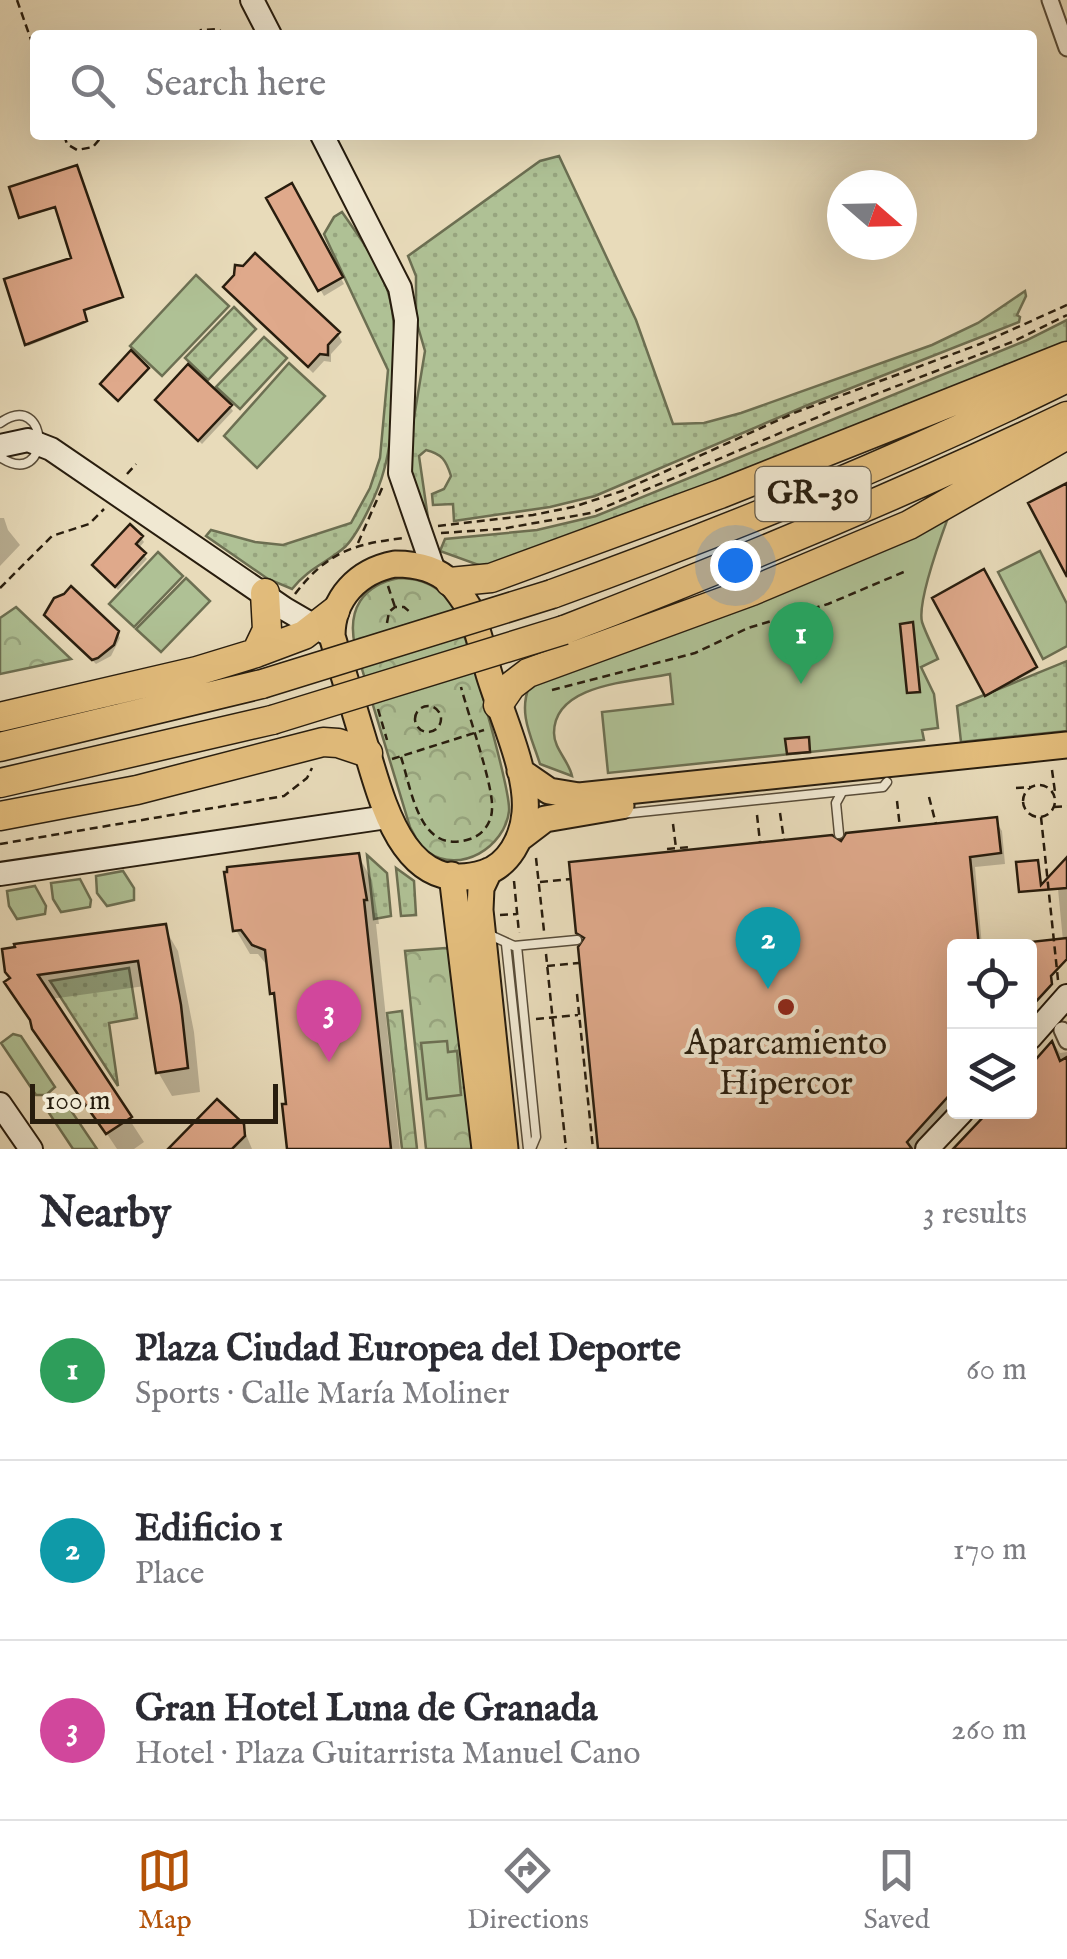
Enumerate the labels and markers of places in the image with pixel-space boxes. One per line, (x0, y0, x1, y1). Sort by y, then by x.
pin: 1 (768, 602, 834, 684)
pin: 2 (736, 906, 800, 989)
pin: 3 (296, 980, 362, 1062)
marker: Aparcamiento Hipercor (775, 996, 797, 1018)
place label: Aparcamiento Hipercor (684, 1022, 887, 1107)

